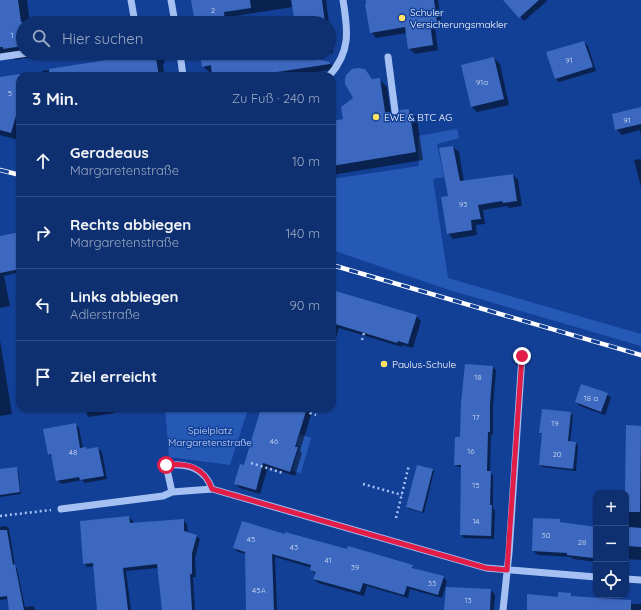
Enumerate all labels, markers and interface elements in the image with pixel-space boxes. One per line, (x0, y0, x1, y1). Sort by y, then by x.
house number: 2 (211, 5, 216, 15)
place label: Schuler Versicherungsmakler (410, 6, 508, 31)
marker: Schuler Versicherungsmakler (397, 13, 407, 23)
search box (16, 16, 336, 60)
icon: search (30, 27, 52, 49)
text: Hier suchen (62, 29, 143, 48)
house number: 1 (11, 30, 14, 40)
house number: 91 (565, 55, 573, 65)
house number: 91a (476, 77, 488, 87)
house number: 5 (8, 88, 12, 98)
text: 3 Min. (32, 88, 78, 109)
text: Zu Fuß · 240 m (232, 90, 320, 106)
place label: EWE & BTC AG (384, 111, 452, 124)
marker: EWE & BTC AG (371, 112, 381, 122)
house number: 91 (623, 115, 631, 125)
text: Geradeaus (70, 143, 149, 162)
icon: ahead (32, 150, 54, 172)
text: 10 m (292, 153, 320, 169)
text: Margaretenstraße (70, 162, 179, 178)
house number: 93 (459, 199, 467, 209)
text: Rechts abbiegen (70, 215, 191, 234)
icon: right (32, 222, 54, 244)
text: 140 m (285, 225, 320, 241)
text: Margaretenstraße (70, 234, 179, 250)
text: Links abbiegen (70, 287, 178, 306)
icon: left (32, 294, 54, 316)
text: 90 m (290, 297, 320, 313)
text: Adlerstraße (70, 306, 140, 322)
route end (513, 347, 531, 365)
place label: Paulus-Schule (392, 358, 456, 371)
marker: Paulus-Schule (379, 359, 389, 369)
icon: arrive (32, 366, 54, 388)
text: Ziel erreicht (70, 367, 157, 386)
house number: 18 (474, 372, 482, 382)
house number: 18 a (584, 393, 598, 403)
house number: 17 (472, 412, 480, 422)
house number: 19 (551, 418, 559, 428)
park label: Spielplatz Margaretenstraße (168, 424, 252, 449)
house number: 46 (270, 436, 279, 446)
house number: 16 (467, 446, 475, 456)
house number: 48 (69, 447, 77, 457)
house number: 20 (552, 449, 562, 459)
route start (157, 456, 175, 474)
house number: 15 (472, 480, 480, 490)
map controls (593, 490, 629, 598)
button: + (593, 490, 629, 526)
house number: 14 (472, 516, 480, 526)
button: − (593, 526, 629, 562)
house number: 30 (542, 530, 551, 540)
house number: 45 (247, 534, 255, 544)
house number: 28 (578, 537, 586, 547)
house number: 43 (290, 542, 298, 552)
house number: 41 (324, 555, 332, 565)
house number: 39 (351, 562, 360, 572)
button: locate (593, 562, 629, 598)
house number: 33 (428, 578, 436, 588)
house number: 45A (252, 585, 266, 595)
house number: 13 (464, 595, 472, 605)

